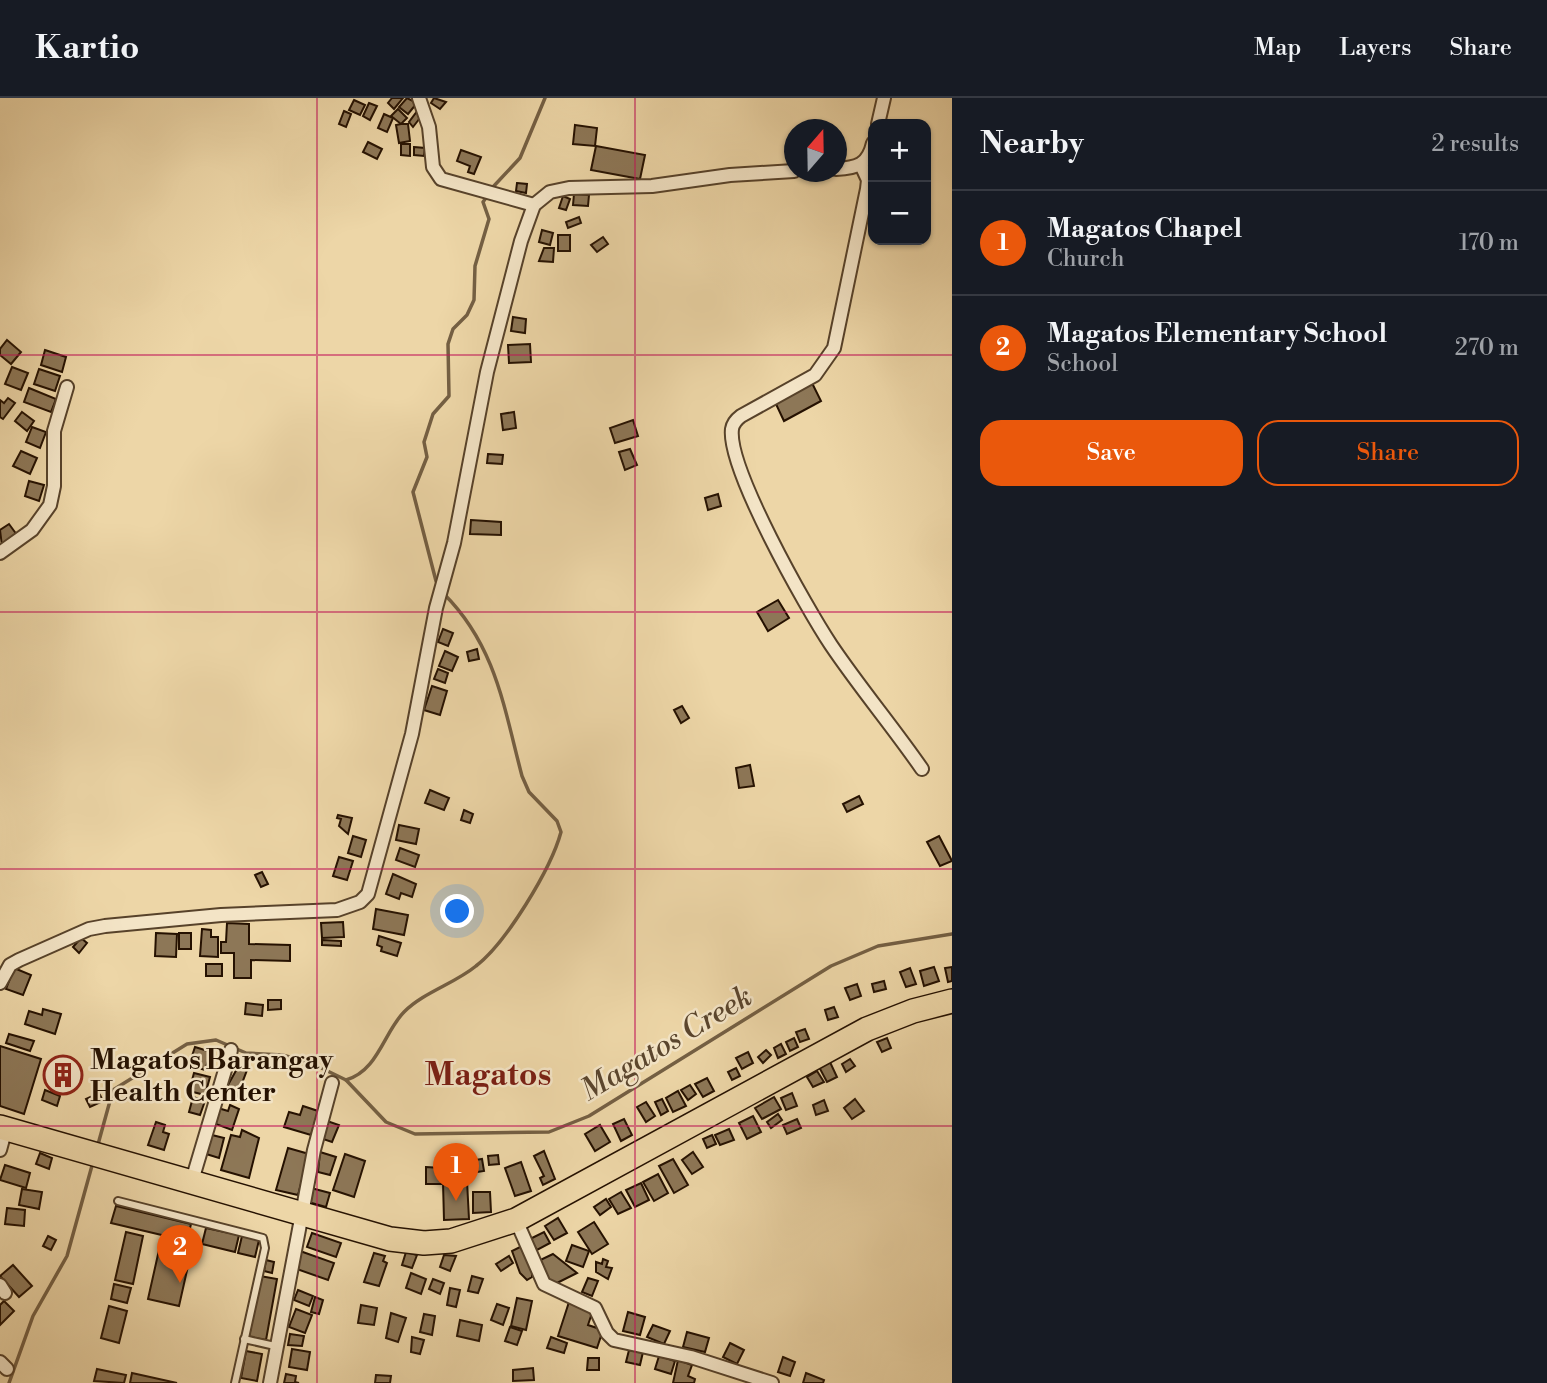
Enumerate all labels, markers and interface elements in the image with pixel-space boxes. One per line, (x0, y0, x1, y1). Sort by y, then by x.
text: Kartio (35, 28, 139, 69)
text: Map (1254, 33, 1301, 63)
text: Layers (1339, 33, 1411, 63)
text: Share (1449, 33, 1512, 63)
north arrow (784, 119, 847, 182)
map controls (868, 119, 931, 245)
button: + (868, 119, 931, 182)
text: Nearby (980, 125, 1084, 163)
text: 2 results (1432, 130, 1519, 158)
button: − (868, 182, 931, 245)
text: Magatos Chapel (1047, 213, 1242, 245)
text: 1 (997, 229, 1009, 257)
text: 170 m (1459, 229, 1519, 257)
text: Church (1047, 245, 1124, 273)
text: Magatos Elementary School (1047, 318, 1387, 350)
text: 2 (996, 334, 1010, 362)
text: 270 m (1455, 334, 1519, 362)
text: School (1047, 350, 1118, 378)
button: Save (980, 420, 1243, 486)
button: Share (1257, 420, 1519, 486)
your location (440, 894, 474, 928)
water label: Magatos Creek (574, 978, 759, 1110)
place label: Magatos Barangay Health Center (90, 1043, 334, 1110)
building icon: Magatos Barangay Health Center (42, 1054, 84, 1096)
district label: Magatos (425, 1055, 551, 1095)
pin: 1 (433, 1143, 479, 1201)
pin: 2 (157, 1225, 203, 1283)

